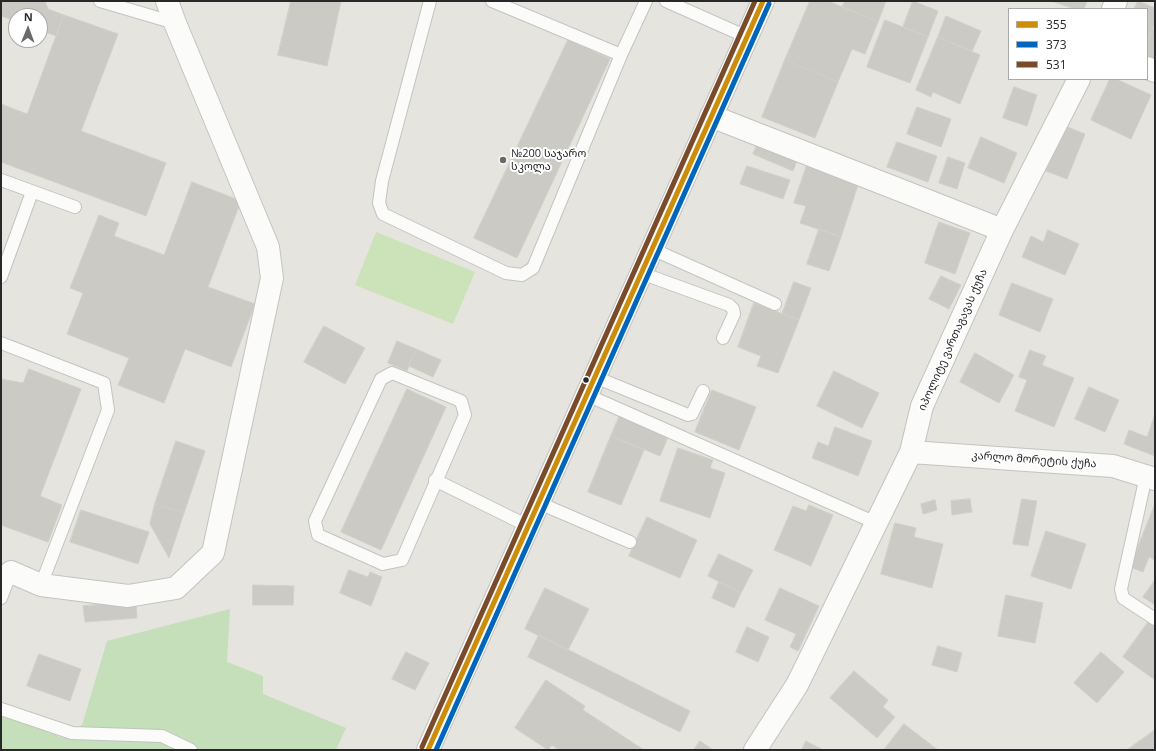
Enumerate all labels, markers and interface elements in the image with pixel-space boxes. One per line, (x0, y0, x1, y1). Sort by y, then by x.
north arrow (8, 8, 48, 48)
legend (1008, 8, 1148, 80)
text: N (24, 9, 33, 24)
text: 355 (1046, 16, 1067, 33)
text: 373 (1046, 36, 1067, 53)
text: 531 (1046, 56, 1067, 73)
place label: №200 საჯარო სკოლა (511, 147, 586, 173)
marker: №200 საჯარო სკოლა (498, 155, 508, 165)
street label: იპოლიტე ვართაგავას ქუჩა (916, 267, 990, 413)
unlabelled marker (581, 375, 591, 385)
street label: კარლო მორეტის ქუჩა (971, 449, 1097, 471)

